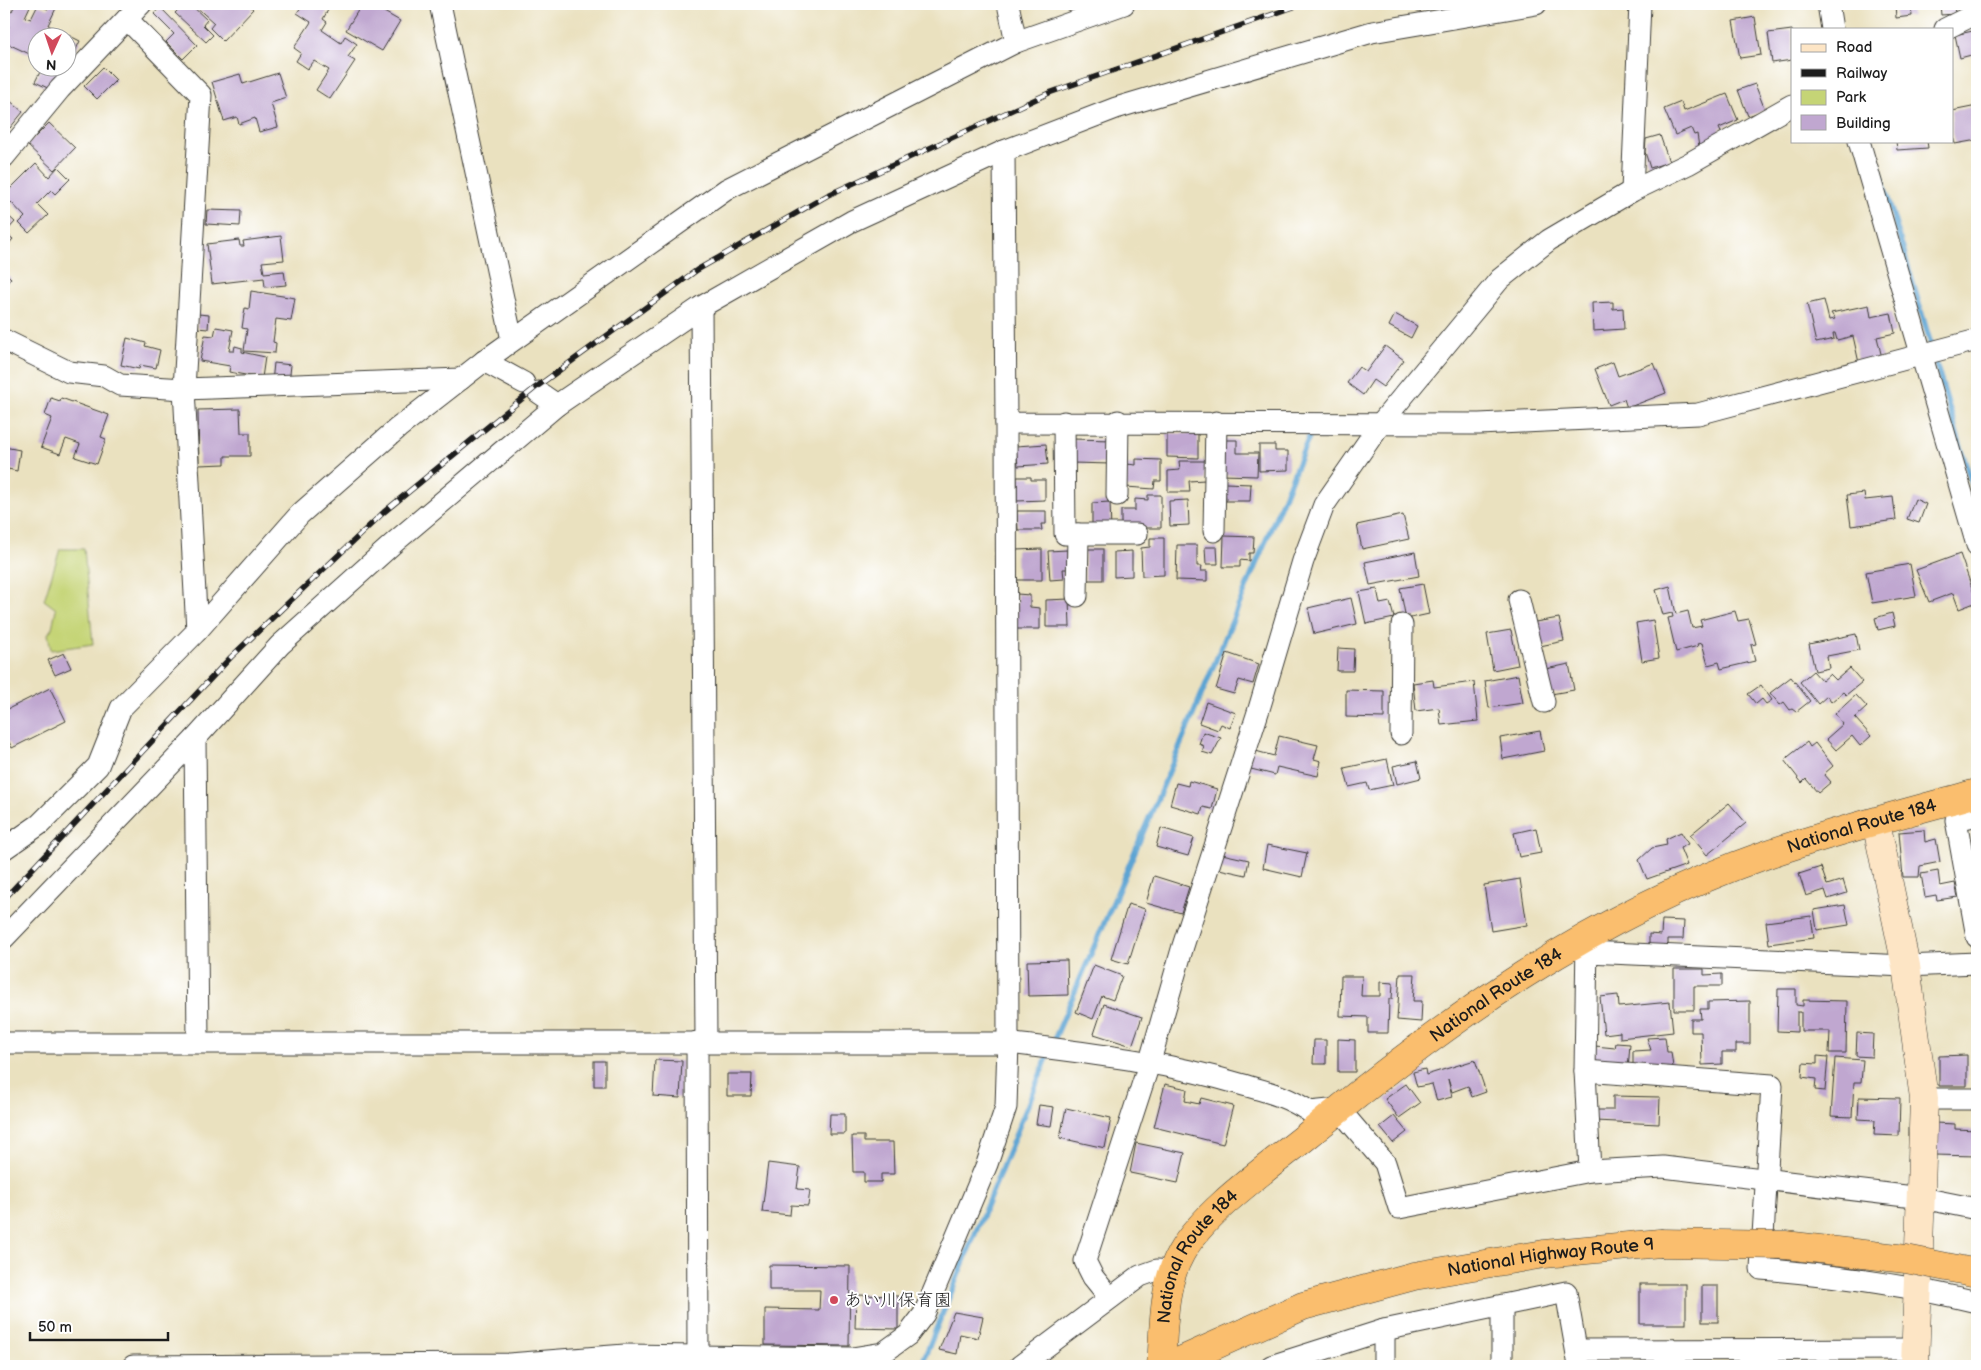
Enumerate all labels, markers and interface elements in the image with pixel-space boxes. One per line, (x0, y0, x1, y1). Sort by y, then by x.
north arrow (28, 28, 78, 78)
legend (1791, 28, 1954, 142)
text: Road (1836, 38, 1872, 57)
text: N (46, 56, 57, 73)
text: Railway (1836, 64, 1887, 83)
text: Park (1836, 88, 1867, 107)
text: Building (1836, 114, 1891, 133)
street label: National Route 184 (1784, 794, 1939, 857)
street label: National Route 184 (1426, 943, 1566, 1046)
street label: National Route 184 (1153, 1185, 1242, 1324)
street label: National Highway Route 9 (1446, 1233, 1655, 1281)
place label: あい川保育園 (844, 1290, 952, 1311)
marker: あい川保育園 (828, 1294, 840, 1306)
scale bar (30, 1310, 168, 1342)
text: 50 m (38, 1318, 72, 1337)

